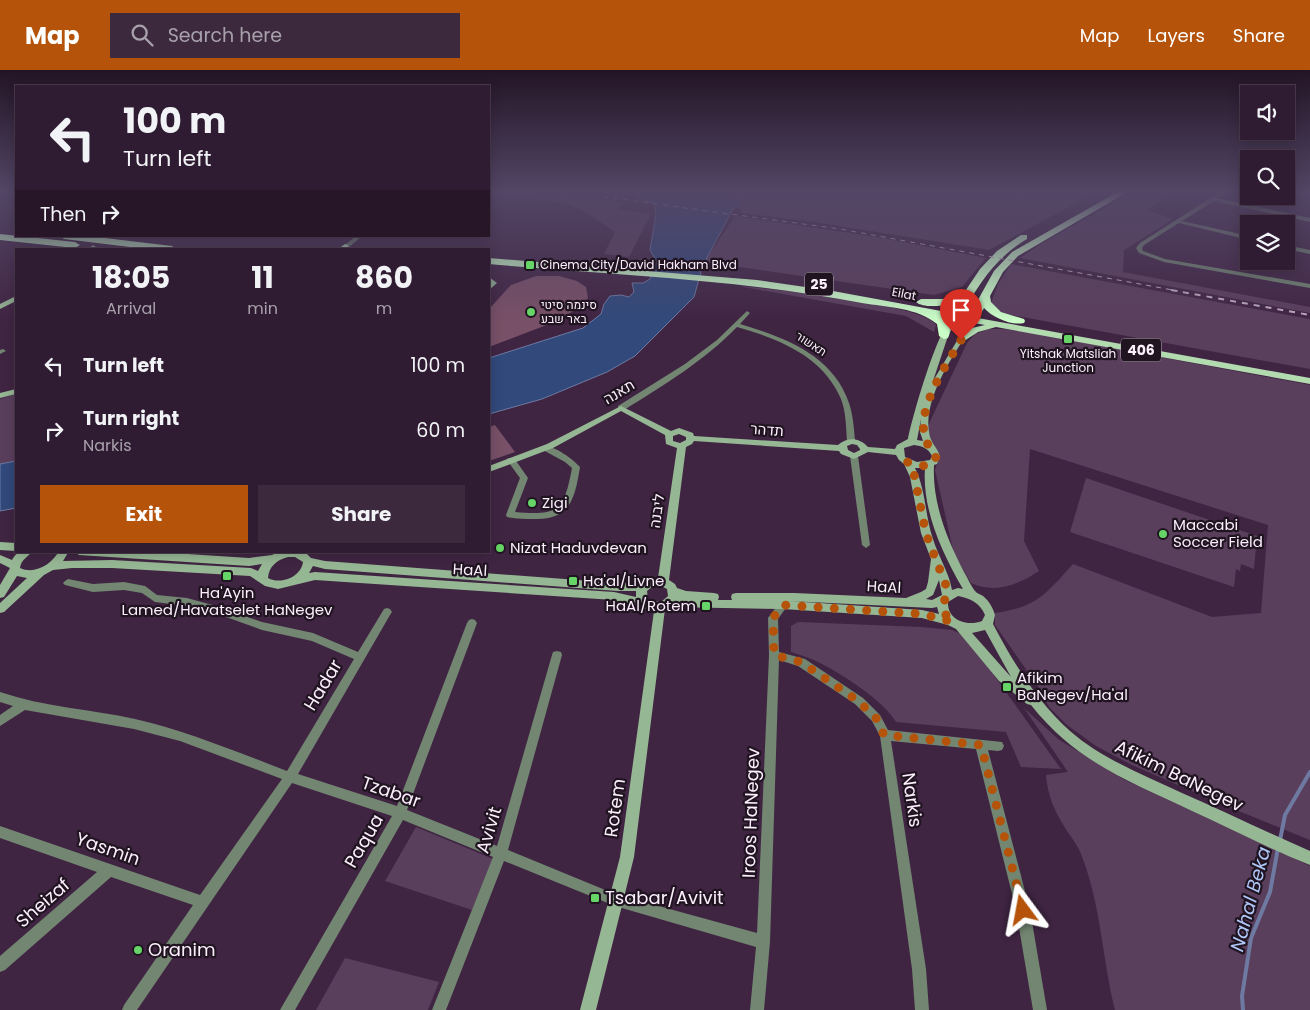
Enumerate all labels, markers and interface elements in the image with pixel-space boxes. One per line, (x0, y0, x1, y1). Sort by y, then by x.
search box (110, 13, 460, 58)
text: Map (25, 19, 80, 52)
icon: search (128, 21, 156, 49)
text: Search here (168, 22, 282, 49)
text: Map (1080, 23, 1120, 48)
text: Layers (1148, 23, 1205, 48)
text: Share (1233, 23, 1285, 48)
map controls (1240, 85, 1295, 270)
button: sound (1240, 85, 1295, 140)
text: 100 m (123, 96, 226, 145)
icon: left (40, 105, 105, 170)
text: Turn left (123, 143, 211, 174)
button: search (1240, 150, 1295, 205)
icon: right (96, 200, 124, 228)
text: Then (40, 201, 86, 228)
button: layers (1240, 215, 1295, 270)
text: 18:05 (92, 256, 170, 299)
text: 11 (251, 256, 274, 299)
text: 860 (355, 256, 413, 299)
place label: Cinema City/David Hakham Blvd (540, 256, 737, 273)
marker: Cinema City/David Hakham Blvd (524, 259, 536, 271)
road number: 25 (805, 272, 833, 295)
street label: Eilat (890, 283, 918, 304)
pin (940, 289, 982, 340)
place label: סינמה סיטי באר שבע (541, 296, 597, 327)
icon: arrive (947, 296, 975, 324)
text: Arrival (106, 297, 156, 320)
text: min (247, 297, 278, 320)
text: m (376, 297, 392, 320)
marker: סינמה סיטי באר שבע (525, 306, 537, 318)
street label: תאשור (792, 327, 830, 360)
marker: Yitshak Matsliah Junction (1062, 333, 1074, 345)
road number: 406 (1121, 338, 1161, 362)
place label: Yitshak Matsliah Junction (1020, 345, 1116, 376)
icon: left (40, 352, 68, 380)
text: Turn left (83, 352, 164, 379)
text: 100 m (410, 352, 465, 379)
street label: תאנה (599, 374, 638, 409)
text: Turn right (83, 405, 179, 432)
icon: right (40, 417, 68, 445)
text: 60 m (416, 417, 465, 444)
street label: תדהר (750, 418, 784, 441)
text: Narkis (83, 434, 132, 457)
button: Exit (40, 485, 248, 543)
button: Share (258, 485, 465, 543)
place label: Zigi (542, 492, 568, 513)
street label: ליבנה (644, 492, 669, 529)
marker: Zigi (526, 497, 538, 509)
place label: Maccabi Soccer Field (1173, 514, 1263, 552)
marker: Maccabi Soccer Field (1157, 528, 1169, 540)
place label: Nizat Haduvdevan (510, 537, 647, 558)
marker: Nizat Haduvdevan (494, 542, 506, 554)
street label: HaAl (452, 558, 488, 581)
marker: Ha'Ayin Lamed/Havatselet HaNegev (221, 570, 233, 582)
place label: Ha'al/Livne (583, 570, 664, 591)
marker: Ha'al/Livne (567, 575, 579, 587)
street label: HaAl (866, 575, 902, 598)
place label: Ha'Ayin Lamed/Havatselet HaNegev (122, 582, 333, 620)
place label: HaAl/Rotem (606, 595, 696, 616)
marker: HaAl/Rotem (700, 600, 712, 612)
street label: Hadar (298, 654, 348, 715)
place label: Afikim BaNegev/Ha'al (1017, 667, 1128, 705)
marker: Afikim BaNegev/Ha'al (1001, 681, 1013, 693)
street label: Afikim BaNegev (1111, 734, 1248, 817)
street label: Iroos HaNegev (736, 747, 765, 879)
street label: Tzabar (358, 770, 424, 813)
street label: Narkis (896, 771, 929, 829)
street label: Rotem (598, 777, 631, 839)
street label: Avivit (470, 803, 507, 856)
street label: Paqua (338, 809, 389, 872)
street label: Yasmin (73, 826, 144, 871)
water label: Nahal Beka (1224, 844, 1277, 955)
street label: Sheizaf (10, 872, 75, 933)
position arrow (996, 883, 1048, 935)
place label: Tsabar/Avivit (605, 885, 724, 910)
marker: Tsabar/Avivit (589, 892, 601, 904)
place label: Oranim (148, 937, 216, 962)
marker: Oranim (132, 944, 144, 956)

